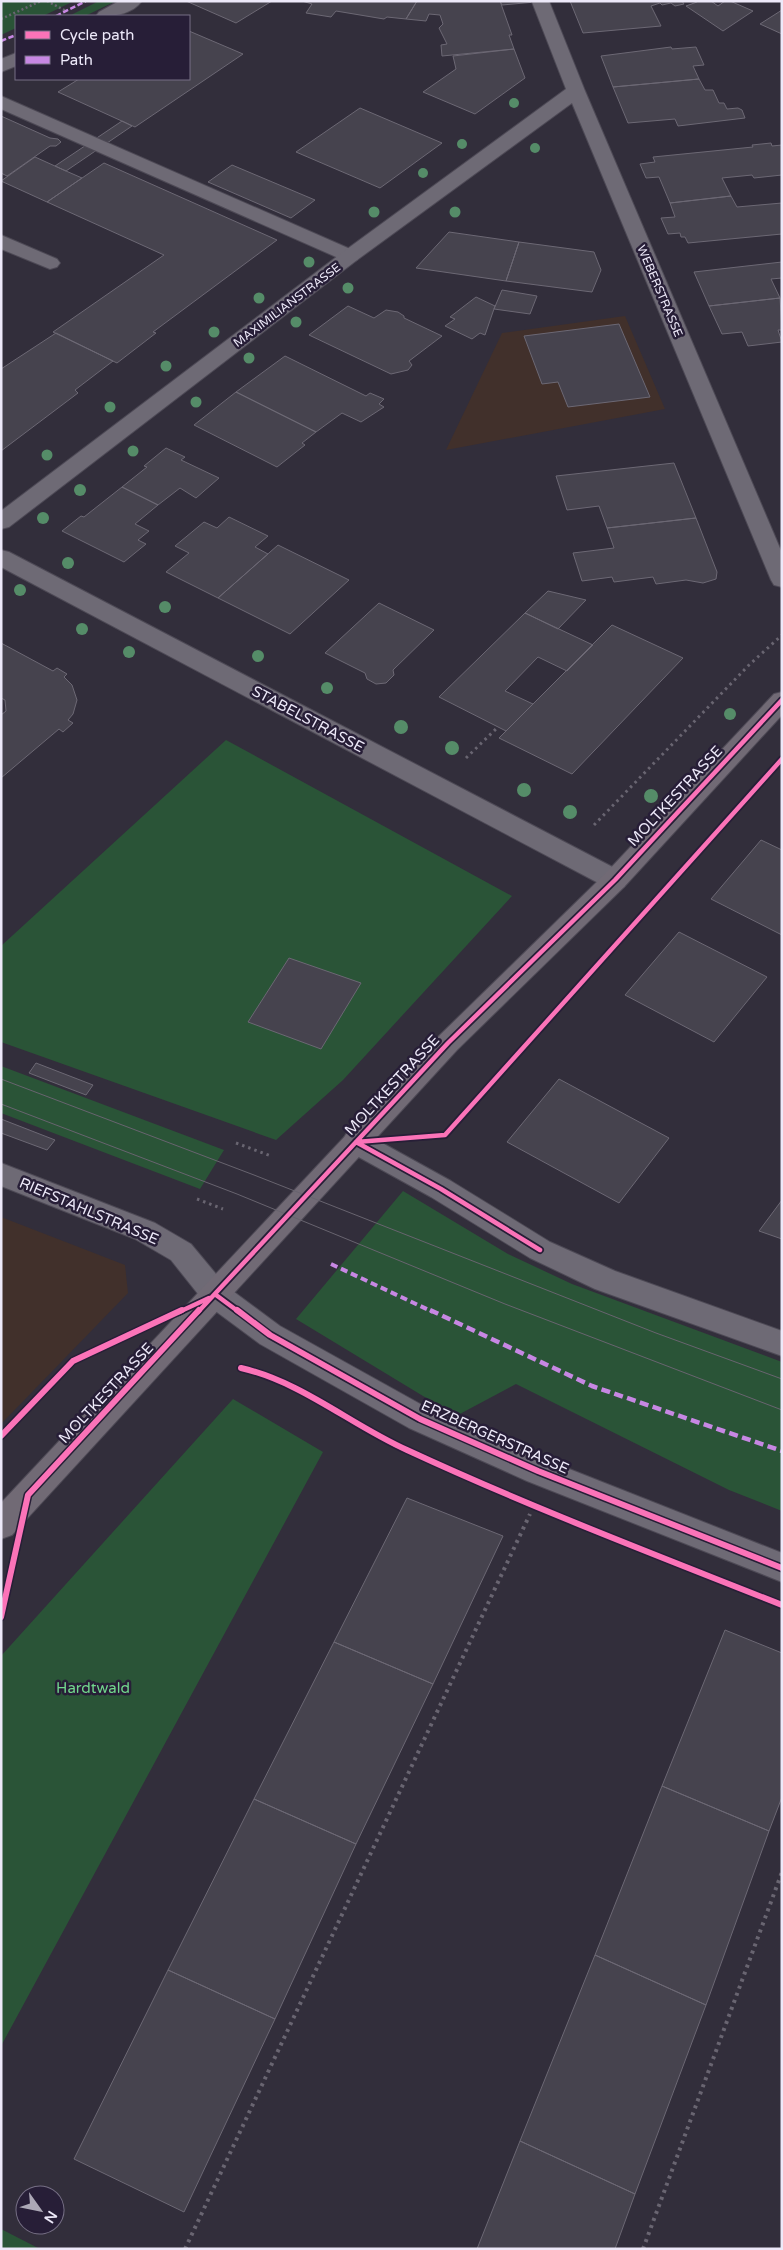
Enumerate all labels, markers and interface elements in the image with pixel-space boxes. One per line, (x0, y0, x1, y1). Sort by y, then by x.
legend (15, 15, 190, 80)
text: Cycle path (60, 26, 134, 44)
text: Path (60, 51, 93, 69)
street label: WEBERSTRASSE (634, 243, 686, 339)
street label: MAXIMILIANSTRASSE (231, 260, 344, 350)
street label: STABELSTRASSE (249, 682, 367, 756)
street label: MOLTKESTRASSE (624, 742, 726, 850)
street label: MOLTKESTRASSE (341, 1031, 443, 1139)
street label: RIEFSTAHLSTRASSE (17, 1174, 161, 1248)
street label: MOLTKESTRASSE (55, 1339, 157, 1447)
street label: ERZBERGERSTRASSE (418, 1396, 572, 1478)
park label: Hardtwald (56, 1679, 130, 1697)
north arrow (15, 2185, 65, 2235)
text: N (40, 2207, 61, 2226)

